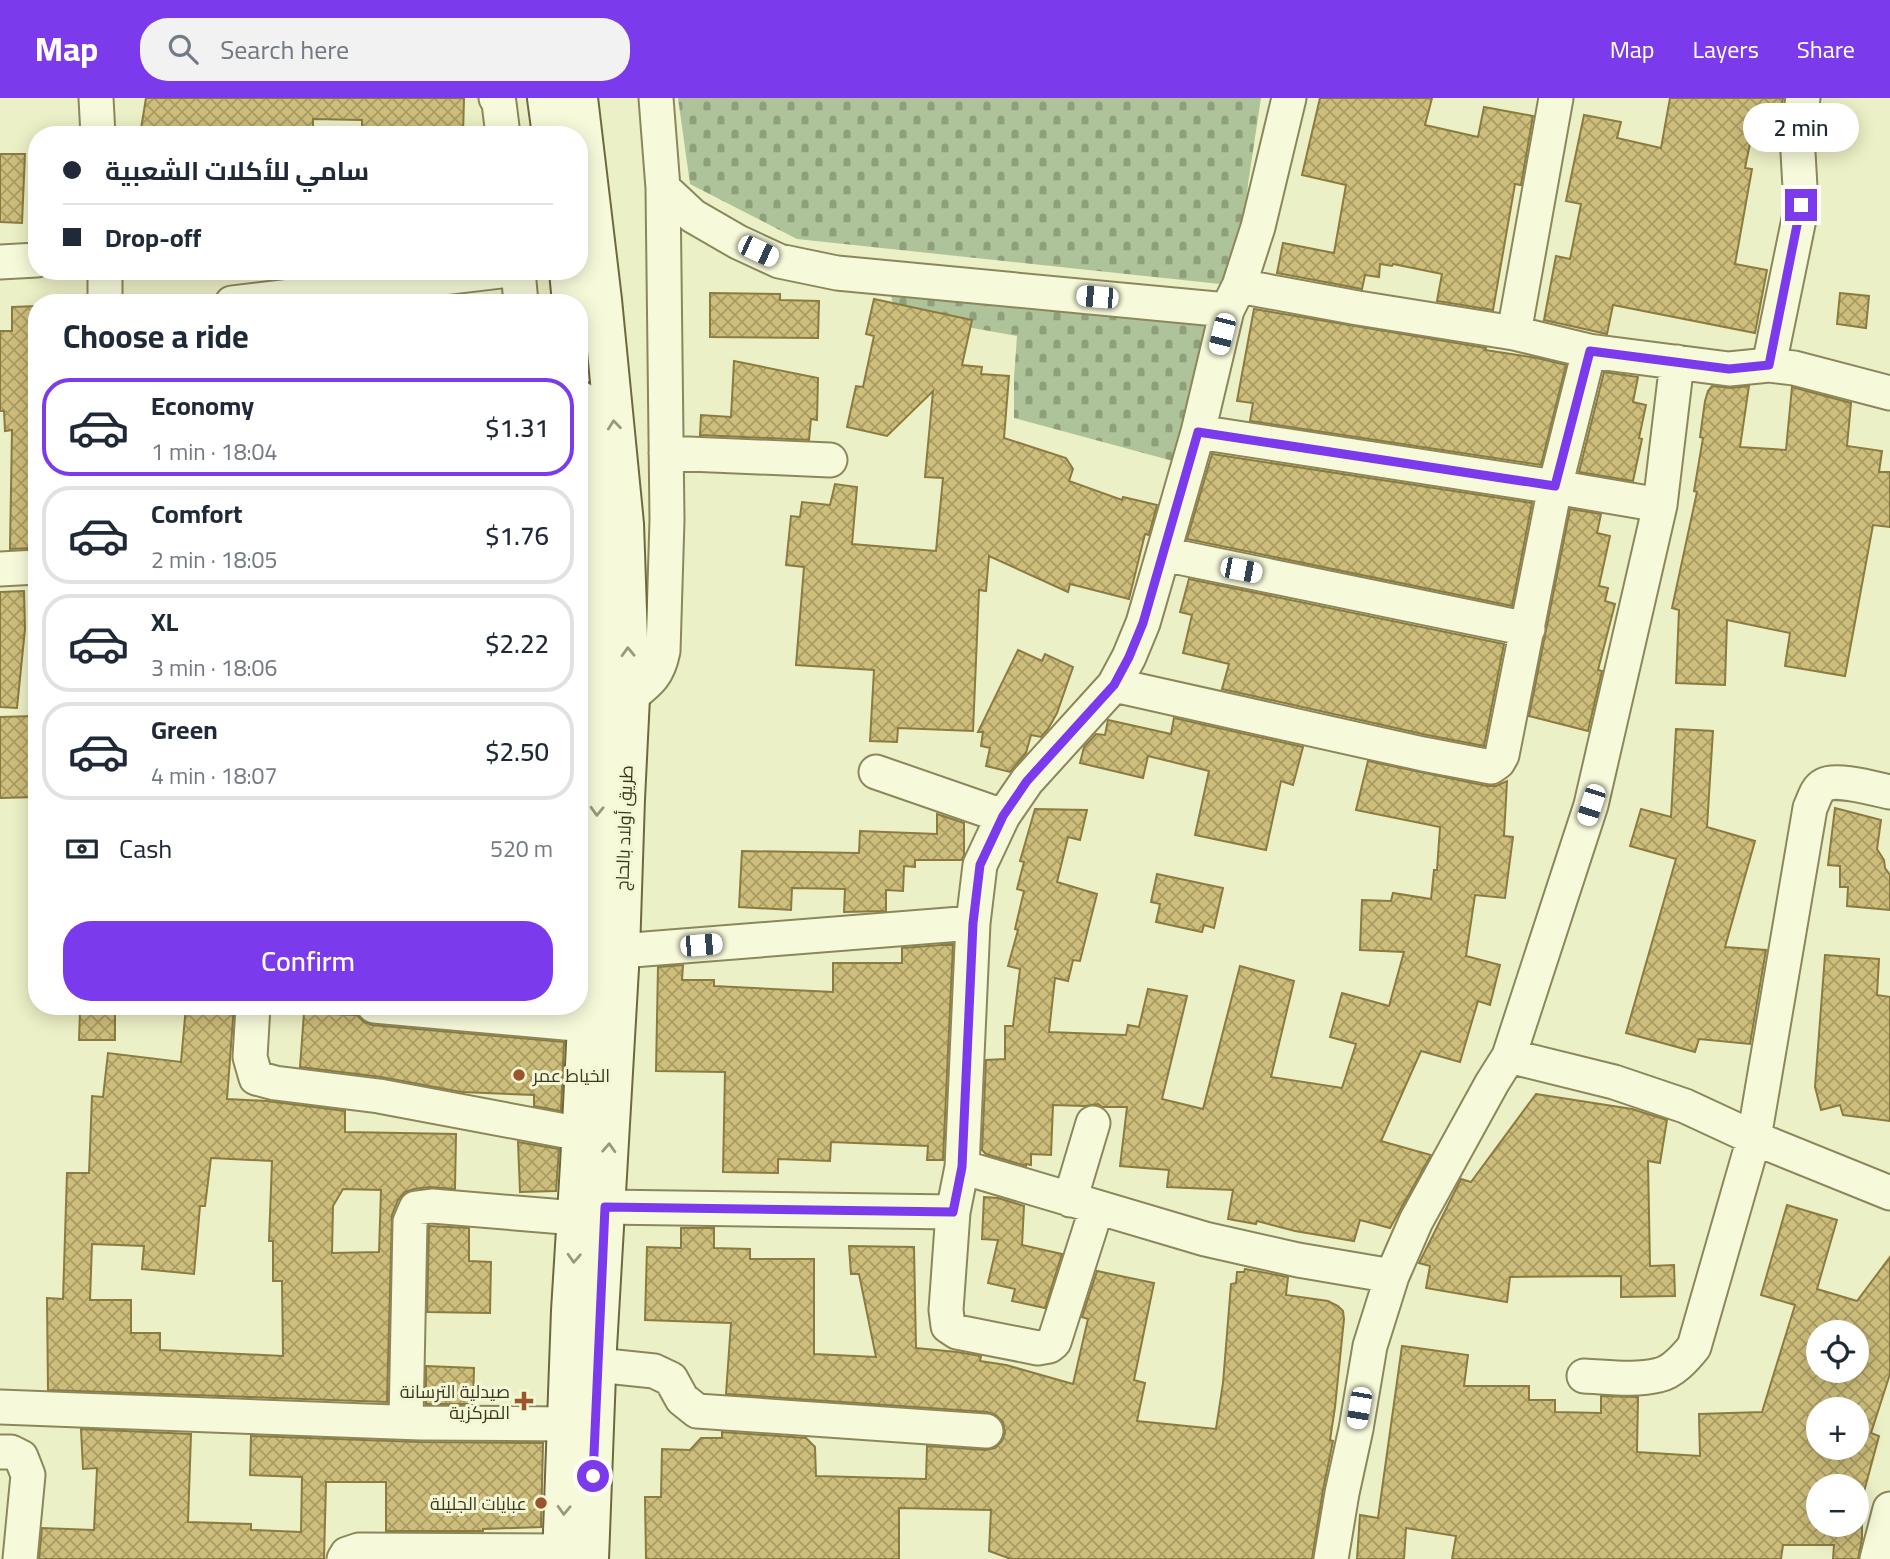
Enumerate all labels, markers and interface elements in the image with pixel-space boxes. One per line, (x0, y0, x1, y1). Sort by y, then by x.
text: Map (35, 18, 98, 80)
search box (140, 18, 630, 81)
text: Search here (220, 25, 349, 74)
text: Map (1610, 27, 1655, 72)
text: Layers (1693, 27, 1759, 72)
text: Share (1797, 27, 1855, 72)
icon: search (164, 30, 202, 68)
callout: 2 min (1743, 104, 1859, 153)
text: 2 min (1774, 106, 1828, 149)
text: سامي للأكلات الشعبية (105, 146, 369, 195)
route end (1785, 189, 1817, 221)
text: Drop-off (105, 213, 201, 262)
car (735, 233, 782, 269)
car (1076, 285, 1119, 309)
text: Choose a ride (63, 306, 249, 366)
car (1207, 311, 1238, 357)
text: Economy (151, 381, 254, 430)
icon: car (67, 396, 130, 459)
text: $1.31 (485, 403, 549, 452)
one-way arrow (607, 419, 622, 430)
text: 1 min · 18:04 (151, 430, 277, 473)
text: Comfort (151, 489, 242, 538)
icon: car (67, 504, 130, 567)
text: $1.76 (485, 511, 549, 560)
text: 2 min · 18:05 (151, 538, 277, 581)
car (1219, 556, 1264, 584)
text: XL (151, 597, 178, 646)
icon: car (67, 612, 130, 675)
text: $2.22 (485, 619, 549, 668)
text: 3 min · 18:06 (151, 646, 277, 689)
one-way arrow (621, 646, 636, 657)
text: Green (151, 705, 218, 754)
icon: car (67, 720, 130, 783)
text: $2.50 (485, 727, 549, 776)
text: 4 min · 18:07 (151, 754, 277, 797)
street label: طريق أولاد بالحاج (605, 765, 643, 891)
car (1575, 782, 1608, 828)
one-way arrow (589, 805, 604, 816)
text: Cash (119, 824, 172, 873)
text: 520 m (490, 827, 553, 870)
icon: cash (63, 830, 101, 868)
button: Confirm (63, 921, 553, 1001)
car (680, 933, 723, 957)
place label: الخياط عمر (532, 1059, 610, 1092)
marker: الخياط عمر (511, 1067, 527, 1083)
one-way arrow (601, 1142, 616, 1153)
one-way arrow (567, 1253, 582, 1264)
map controls (1806, 1320, 1869, 1537)
button: locate (1806, 1320, 1869, 1383)
place label: صيدلية الترسانة المركزية (400, 1375, 510, 1429)
car (1346, 1385, 1373, 1431)
marker: صيدلية الترسانة المركزية (516, 1393, 532, 1409)
button: + (1806, 1397, 1869, 1460)
route start (577, 1460, 609, 1492)
button: − (1806, 1474, 1869, 1537)
place label: عبايات الجليلة (430, 1487, 527, 1520)
marker: عبايات الجليلة (533, 1495, 549, 1511)
one-way arrow (557, 1505, 572, 1516)

